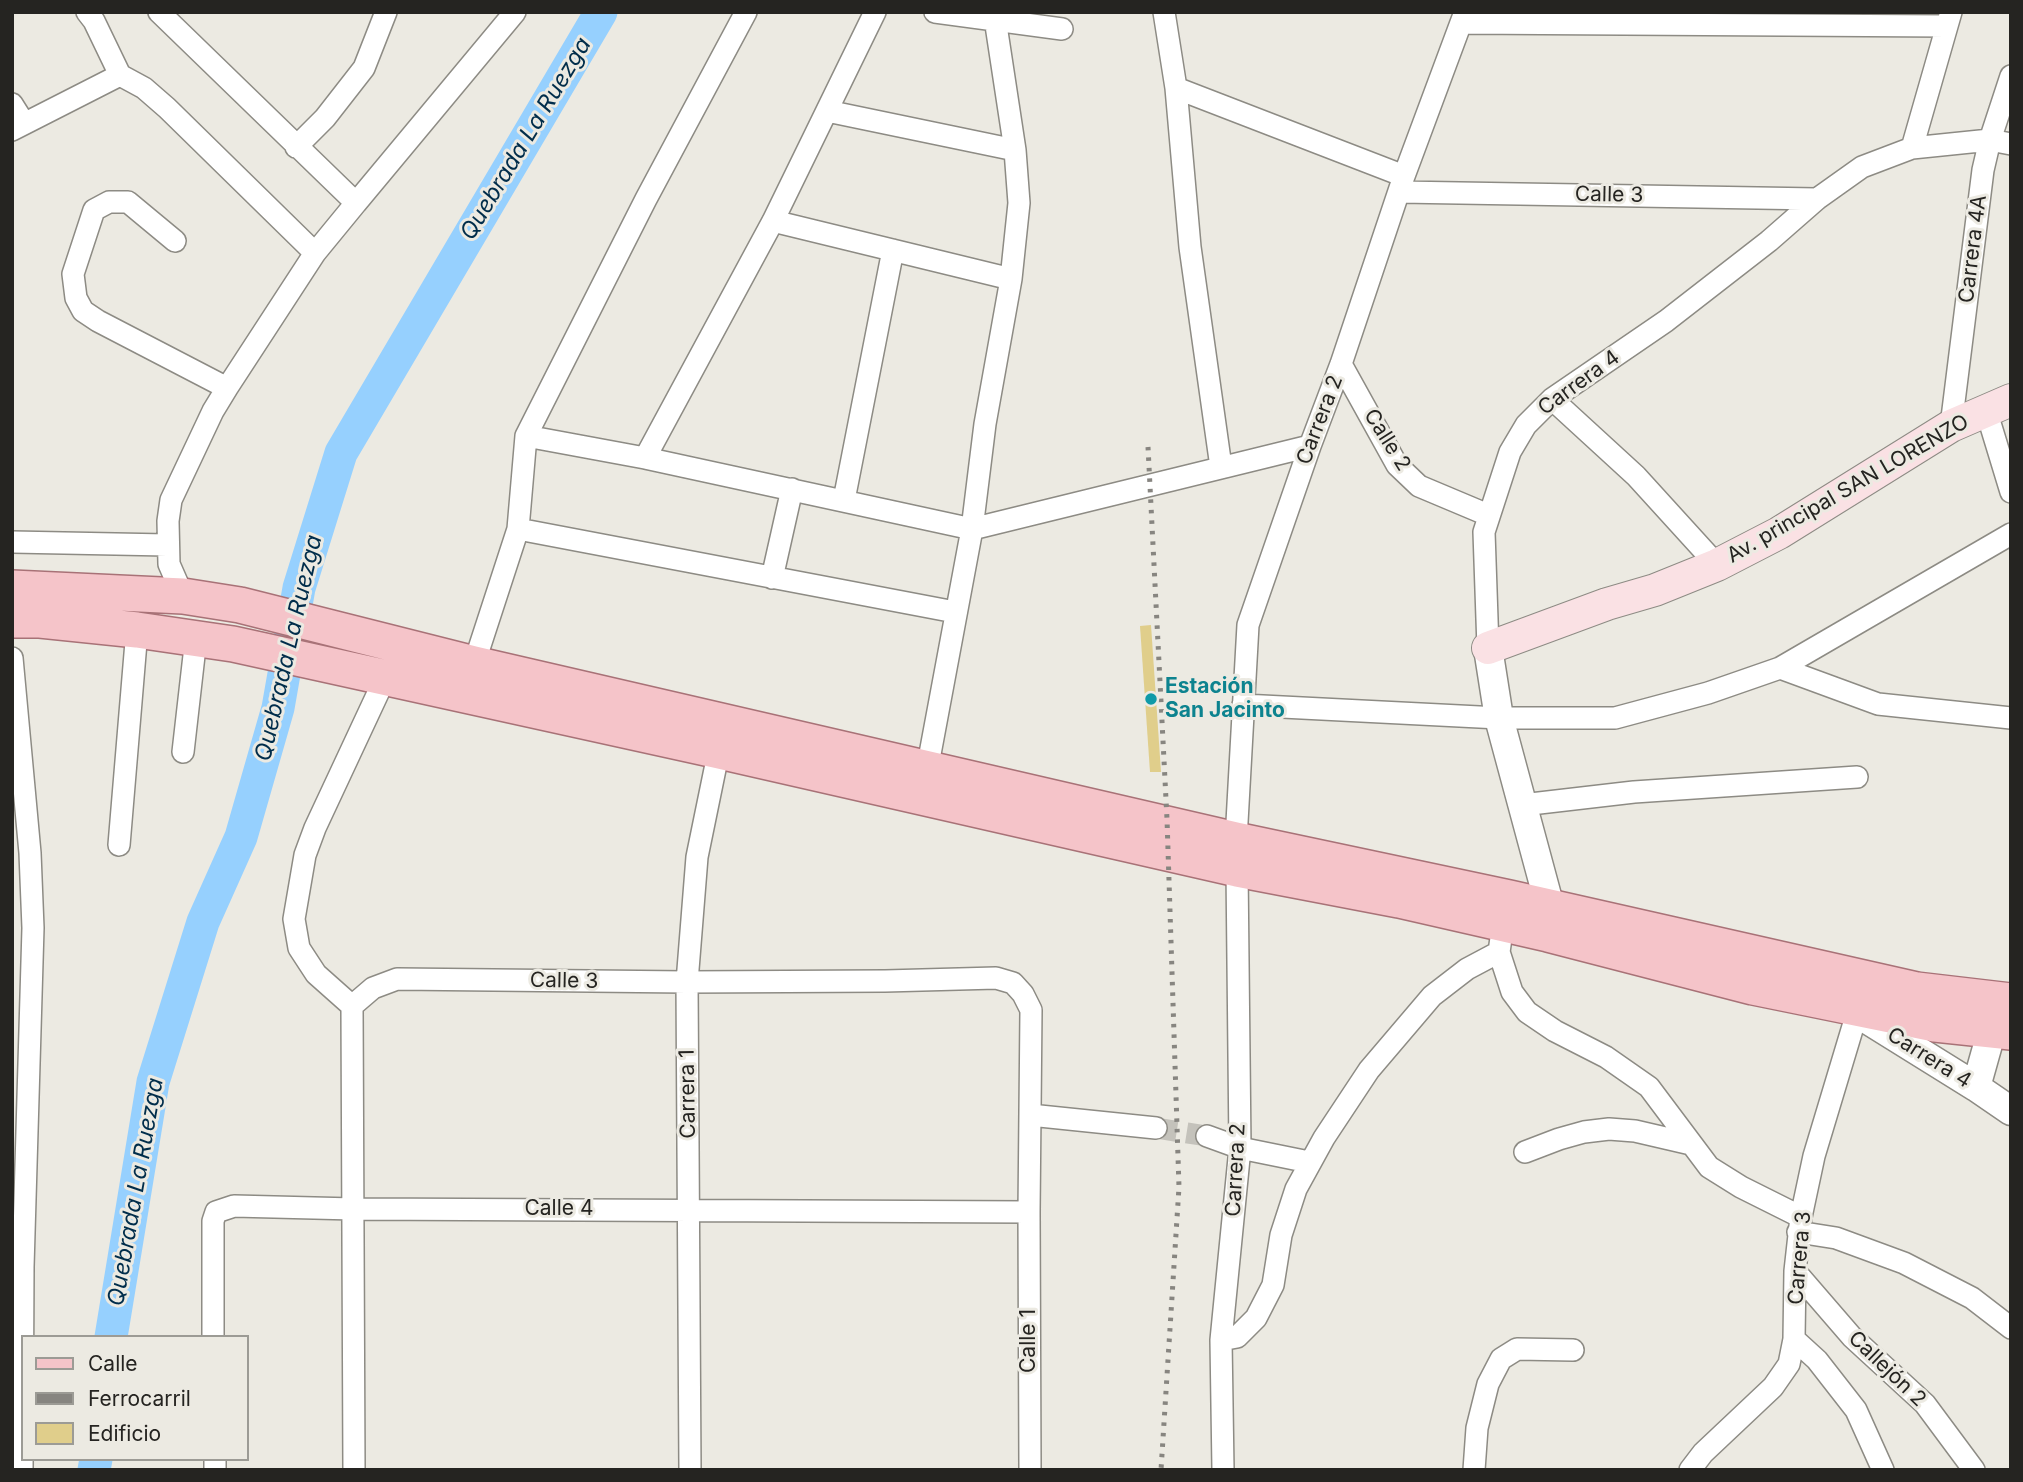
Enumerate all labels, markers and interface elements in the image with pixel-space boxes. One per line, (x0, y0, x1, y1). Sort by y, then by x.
water label: Quebrada La Ruezga (455, 33, 597, 245)
street label: Calle 3 (1575, 182, 1643, 208)
street label: Carrera 4A (1954, 193, 1992, 305)
street label: Carrera 4 (1533, 345, 1625, 421)
street label: Carrera 2 (1291, 372, 1349, 468)
street label: Calle 2 (1358, 404, 1416, 476)
street label: Av. principal SAN LORENZO (1723, 409, 1973, 569)
water label: Quebrada La Ruezga (250, 532, 328, 764)
place label: Estación San Jacinto (1165, 674, 1285, 724)
marker: Estación San Jacinto (1143, 691, 1159, 707)
street label: Calle 3 (530, 968, 598, 994)
street label: Carrera 4 (1882, 1022, 1976, 1094)
street label: Carrera 1 (675, 1049, 701, 1139)
water label: Quebrada La Ruezga (102, 1076, 170, 1308)
street label: Carrera 2 (1221, 1123, 1251, 1217)
street label: Calle 4 (524, 1196, 594, 1222)
street label: Carrera 3 (1783, 1210, 1817, 1306)
street label: Calle 1 (1016, 1309, 1042, 1373)
street label: Callejón 2 (1843, 1326, 1931, 1412)
legend (21, 1335, 248, 1461)
text: Calle (88, 1351, 138, 1376)
text: Ferrocarril (88, 1386, 191, 1411)
text: Edificio (88, 1421, 161, 1446)

